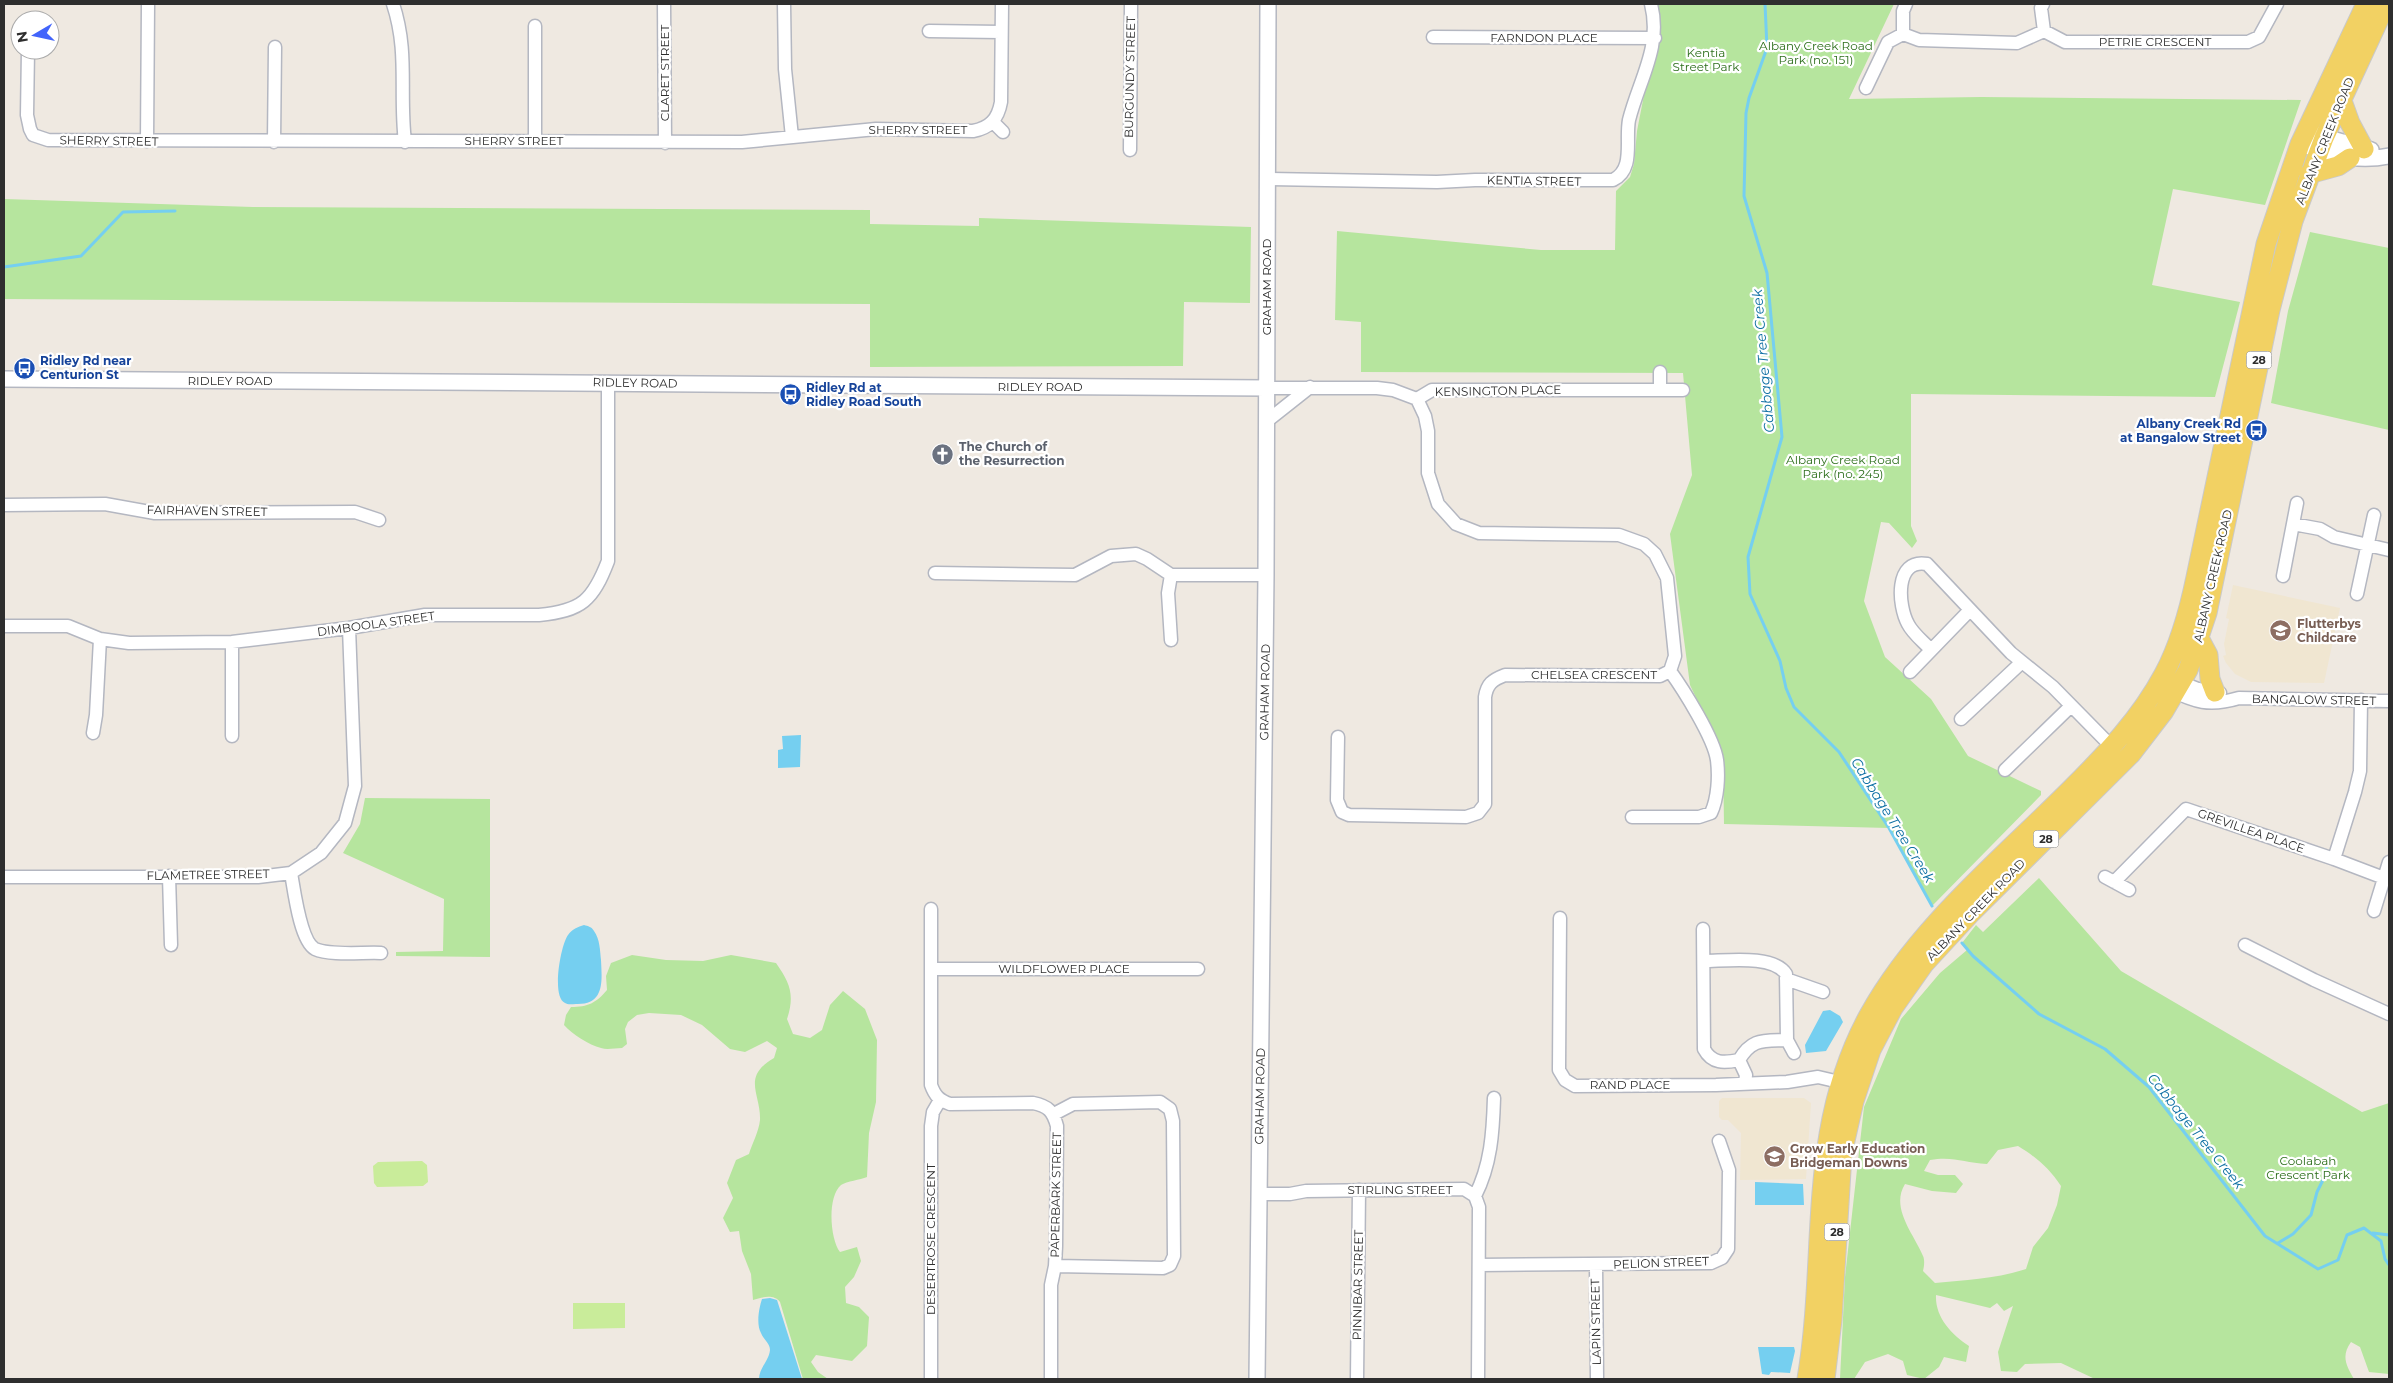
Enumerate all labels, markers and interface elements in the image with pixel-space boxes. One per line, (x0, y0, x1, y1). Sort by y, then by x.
north arrow (10, 10, 60, 60)
street label: BURGUNDY STREET (1121, 16, 1138, 138)
street label: CLARET STREET (657, 25, 672, 121)
text: N (12, 30, 32, 44)
street label: FARNDON PLACE (1490, 30, 1598, 45)
street label: PETRIE CRESCENT (2099, 34, 2211, 49)
park label: Albany Creek Road Park (no. 151) (1759, 38, 1873, 67)
park label: Kentia Street Park (1673, 45, 1740, 74)
street label: ALBANY CREEK ROAD (2292, 75, 2357, 207)
street label: SHERRY STREET (869, 122, 968, 137)
street label: SHERRY STREET (59, 132, 159, 149)
street label: SHERRY STREET (465, 133, 564, 148)
street label: KENTIA STREET (1487, 172, 1581, 189)
street label: GRAHAM ROAD (1259, 239, 1274, 335)
water label: Cabbage Tree Creek (1748, 288, 1778, 434)
road number: 28 (2246, 352, 2272, 368)
place label: Ridley Rd near Centurion St (40, 353, 131, 382)
bus stop icon: Ridley Rd near Centurion St (12, 356, 36, 380)
street label: RIDLEY ROAD (187, 373, 273, 388)
street label: RIDLEY ROAD (592, 374, 678, 391)
street label: RIDLEY ROAD (997, 379, 1083, 394)
place label: Ridley Rd at Ridley Road South (806, 380, 922, 409)
street label: KENSINGTON PLACE (1435, 382, 1561, 399)
bus stop icon: Ridley Rd at Ridley Road South (778, 383, 802, 407)
place label: Albany Creek Rd at Bangalow Street (2120, 416, 2242, 445)
bus stop icon: Albany Creek Rd at Bangalow Street (2245, 419, 2269, 443)
place label: The Church of the Resurrection (959, 439, 1064, 468)
church icon: The Church of the Resurrection (931, 442, 955, 466)
park label: Albany Creek Road Park (no. 245) (1786, 452, 1900, 481)
street label: FAIRHAVEN STREET (146, 502, 268, 519)
street label: ALBANY CREEK ROAD (2190, 508, 2235, 644)
street label: DIMBOOLA STREET (316, 608, 436, 639)
place label: Flutterbys Childcare (2297, 616, 2361, 645)
school or university icon: Flutterbys Childcare (2269, 619, 2293, 643)
street label: GRAHAM ROAD (1256, 643, 1273, 740)
street label: CHELSEA CRESCENT (1531, 667, 1657, 682)
street label: BANGALOW STREET (2252, 691, 2376, 708)
water label: Cabbage Tree Creek (1847, 754, 1939, 886)
street label: GREVILLEA PLACE (2196, 805, 2307, 856)
road number: 28 (2034, 831, 2058, 848)
street label: ALBANY CREEK ROAD (1923, 856, 2028, 964)
street label: FLAMETREE STREET (146, 866, 270, 883)
street label: WILDFLOWER PLACE (998, 961, 1130, 976)
street label: GRAHAM ROAD (1251, 1047, 1268, 1144)
water label: Cabbage Tree Creek (2144, 1069, 2249, 1193)
street label: RAND PLACE (1590, 1077, 1670, 1092)
street label: PAPERBARK STREET (1047, 1132, 1064, 1258)
place label: Grow Early Education Bridgeman Downs (1790, 1141, 1925, 1170)
school or university icon: Grow Early Education Bridgeman Downs (1762, 1144, 1786, 1168)
park label: Coolabah Crescent Park (2266, 1153, 2351, 1182)
street label: DESERTROSE CRESCENT (923, 1163, 938, 1315)
street label: STIRLING STREET (1347, 1182, 1453, 1197)
road number: 28 (1824, 1224, 1850, 1240)
street label: PINNIBAR STREET (1349, 1230, 1366, 1340)
street label: PELION STREET (1613, 1253, 1709, 1272)
street label: LAPIN STREET (1587, 1279, 1604, 1365)

